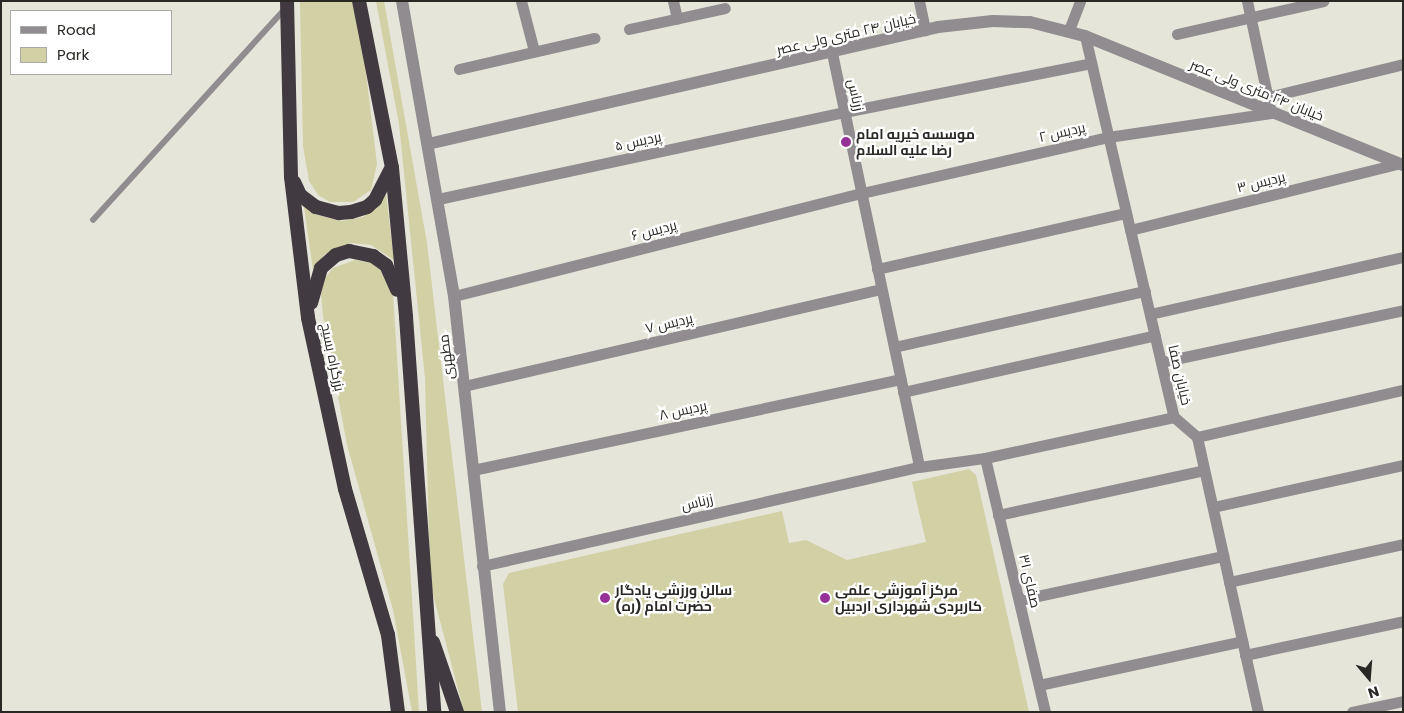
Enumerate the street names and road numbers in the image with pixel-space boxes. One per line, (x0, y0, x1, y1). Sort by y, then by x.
street label: خیابان ۲۴ متری ولی عصر (775, 10, 917, 58)
street label: خیابان ۲۴ متری ولی عصر (1188, 56, 1326, 124)
street label: زرناس (844, 78, 868, 112)
street label: پردیس ۲ (1037, 119, 1087, 145)
street label: پردیس ۵ (613, 128, 663, 154)
street label: پردیس ۳ (1235, 168, 1287, 196)
street label: پردیس ۶ (629, 216, 679, 244)
street label: پردیس ۷ (644, 309, 694, 337)
street label: بزرگراه بسیج (318, 321, 348, 393)
street label: مطهری (435, 333, 457, 381)
street label: خیابان صفا (1165, 343, 1195, 407)
street label: پردیس ۸ (658, 397, 708, 423)
street label: زرناس (679, 490, 715, 514)
street label: صفای ۳۱ (1016, 552, 1044, 610)

